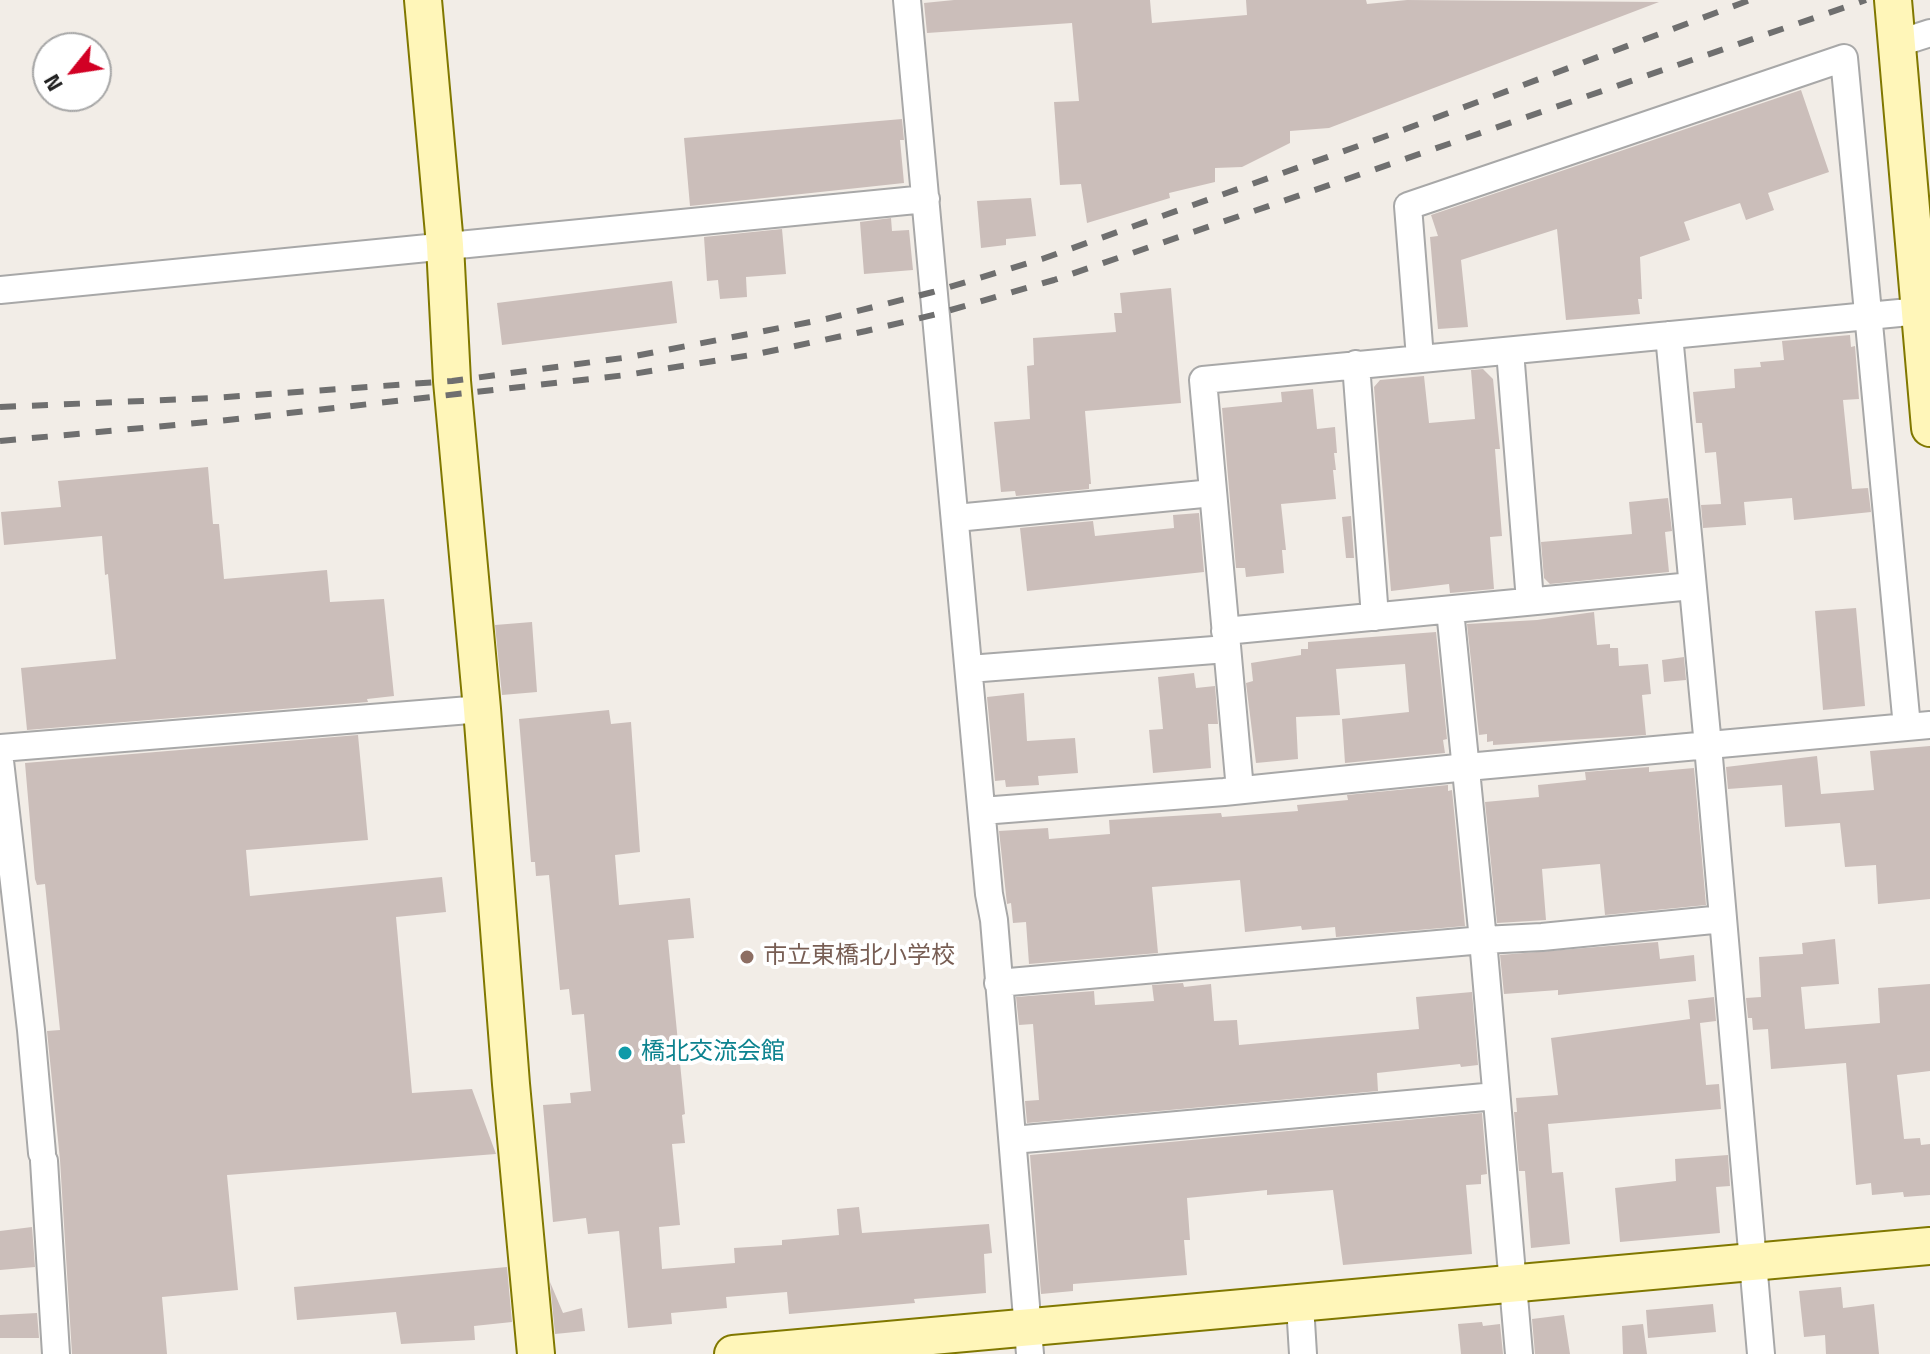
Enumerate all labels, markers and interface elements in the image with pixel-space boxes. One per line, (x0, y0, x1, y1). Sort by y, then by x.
north arrow (32, 32, 112, 112)
text: N (34, 68, 71, 98)
place label: 市立東橋北小学校 (763, 943, 955, 971)
marker: 市立東橋北小学校 (738, 948, 756, 966)
place label: 橋北交流会館 (641, 1039, 785, 1067)
marker: 橋北交流会館 (616, 1044, 634, 1062)

